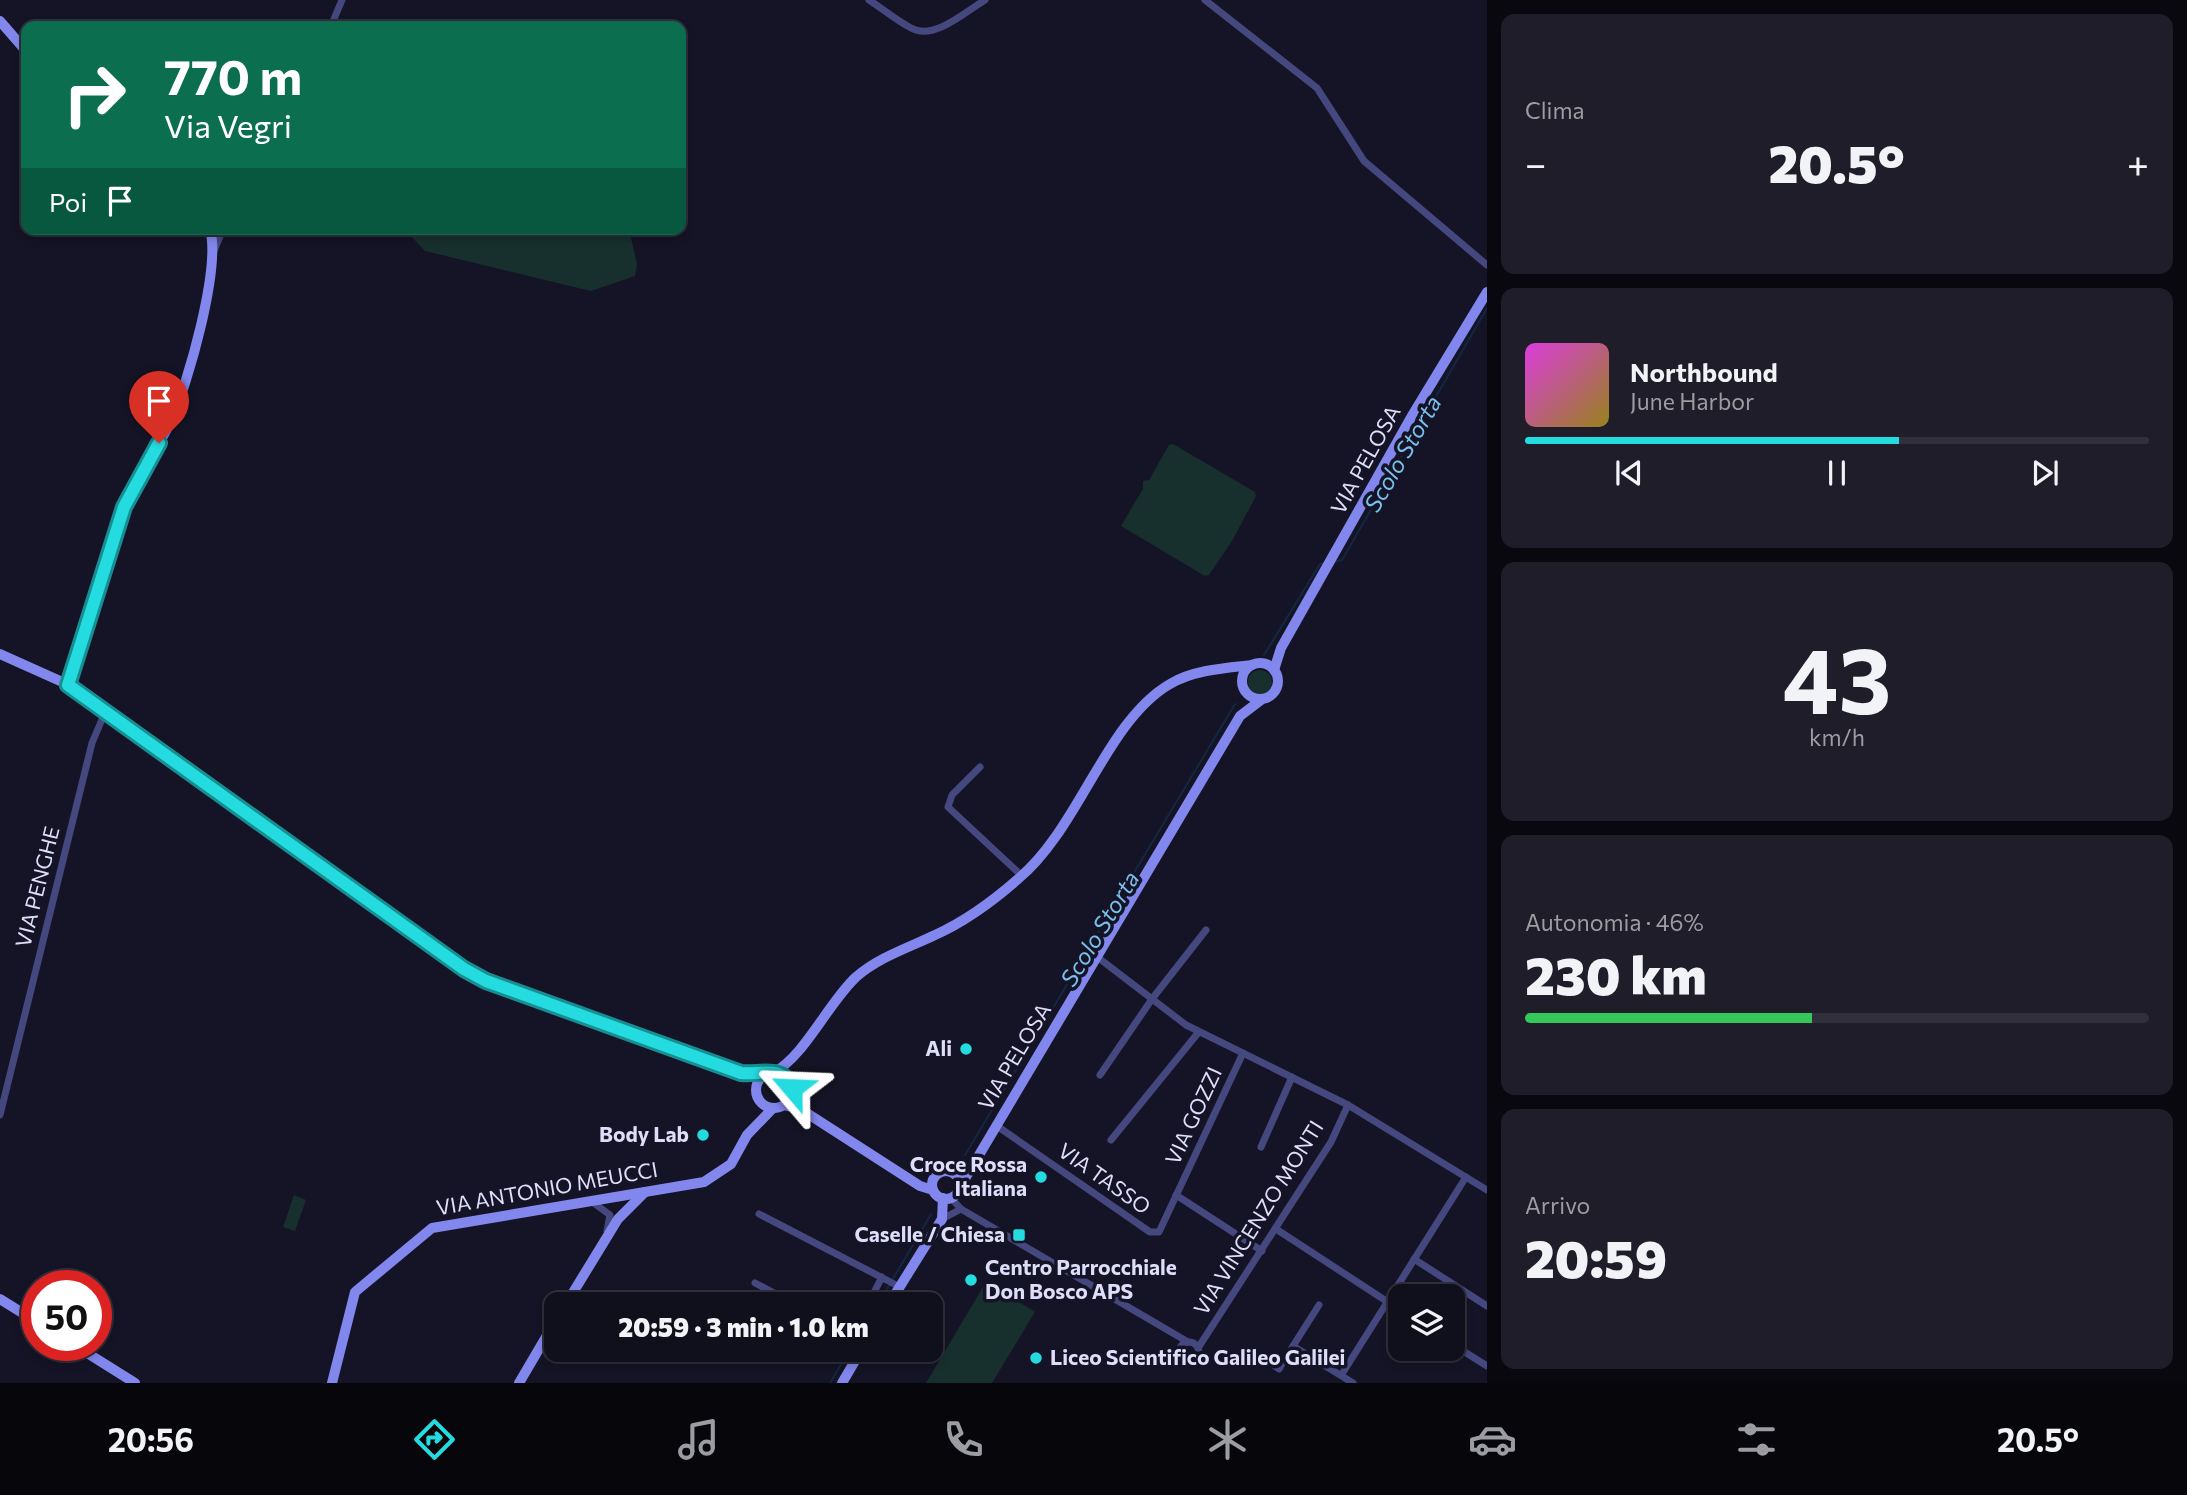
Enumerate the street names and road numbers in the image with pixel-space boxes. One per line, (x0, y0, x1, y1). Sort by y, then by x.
street label: VIA PELOSA (1325, 401, 1405, 518)
street label: VIA PENGHE (9, 824, 64, 950)
street label: VIA PELOSA (972, 998, 1055, 1114)
street label: VIA GOZZI (1159, 1062, 1226, 1168)
street label: VIA VINCENZO MONTI (1188, 1115, 1328, 1319)
street label: VIA TASSO (1054, 1137, 1156, 1219)
street label: VIA ANTONIO MEUCCI (434, 1156, 659, 1219)

